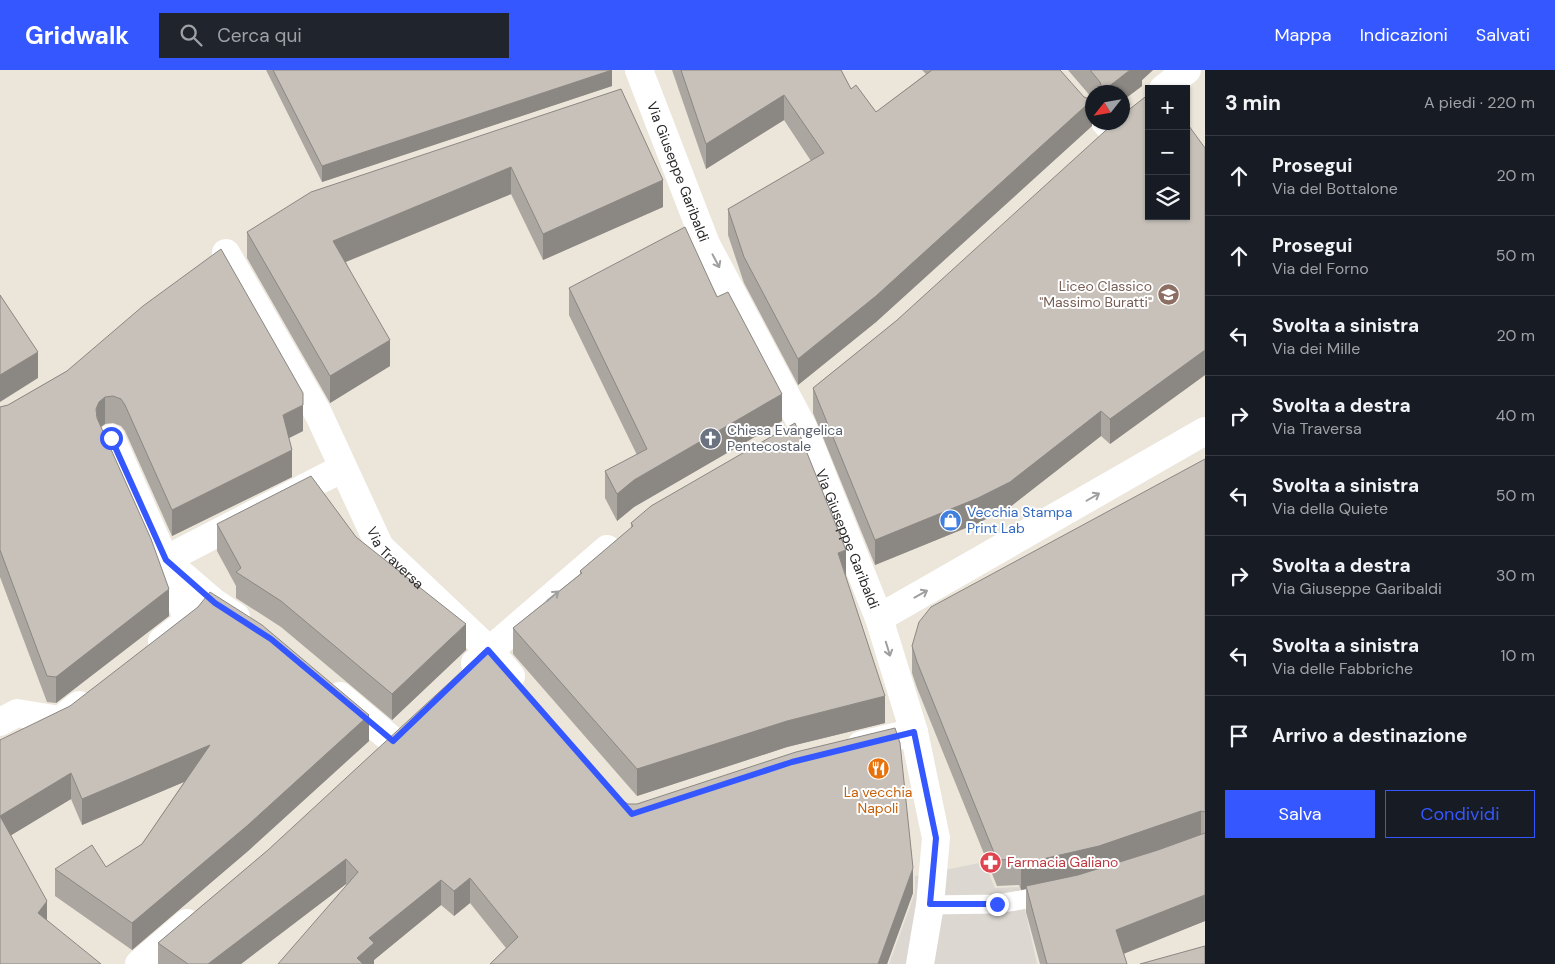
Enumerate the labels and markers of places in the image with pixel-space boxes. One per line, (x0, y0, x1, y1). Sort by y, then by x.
place label: Liceo Classico "Massimo Buratti" (1039, 277, 1152, 311)
school or university icon: Liceo Classico "Massimo Buratti" (1156, 282, 1180, 306)
place label: Chiesa Evangelica Pentecostale (727, 421, 843, 455)
church icon: Chiesa Evangelica Pentecostale (699, 426, 723, 450)
place label: Vecchia Stampa Print Lab (967, 503, 1072, 537)
shop icon: Vecchia Stampa Print Lab (939, 508, 963, 532)
restaurant icon: La vecchia Napoli (866, 757, 890, 781)
place label: La vecchia Napoli (844, 783, 912, 817)
pharmacy icon: Farmacia Galiano (979, 850, 1003, 874)
place label: Farmacia Galiano (1007, 853, 1118, 871)

